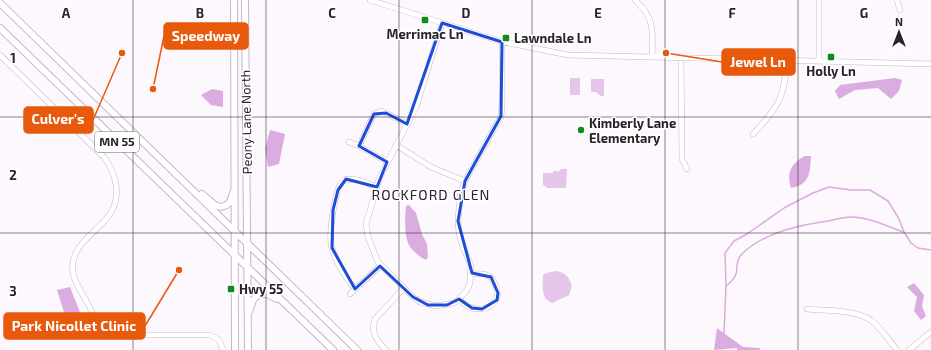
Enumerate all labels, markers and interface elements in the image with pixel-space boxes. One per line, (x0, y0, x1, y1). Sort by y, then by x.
text: A (62, 5, 71, 21)
text: B (196, 5, 204, 21)
text: C (328, 5, 336, 21)
text: D (462, 5, 471, 21)
text: E (594, 5, 602, 21)
text: F (728, 5, 736, 21)
text: G (860, 5, 868, 21)
north arrow (879, 12, 919, 52)
marker: Merrimac Ln (420, 15, 430, 25)
text: N (895, 15, 903, 28)
callout: Speedway (164, 23, 248, 49)
place label: Merrimac Ln (387, 26, 464, 42)
text: Speedway (172, 27, 240, 44)
place label: Lawndale Ln (514, 30, 592, 46)
marker: Lawndale Ln (501, 33, 511, 43)
callout: Jewel Ln (722, 49, 795, 75)
text: 1 (10, 50, 16, 66)
marker: Holly Ln (826, 52, 836, 62)
text: Jewel Ln (730, 53, 786, 70)
place label: Holly Ln (806, 63, 856, 79)
street label: Peony Lane North (237, 70, 255, 174)
callout: Culver's (24, 107, 93, 133)
text: Culver's (32, 110, 84, 127)
place label: Kimberly Lane Elementary (589, 115, 676, 146)
marker: Kimberly Lane Elementary (576, 125, 586, 135)
road number: MN 55 (95, 132, 139, 152)
text: 2 (9, 167, 17, 183)
district label: ROCKFORD GLEN (372, 186, 490, 203)
place label: Hwy 55 (239, 281, 283, 297)
text: 3 (9, 283, 17, 299)
marker: Hwy 55 (226, 284, 236, 294)
callout: Park Nicollet Clinic (4, 313, 145, 339)
text: Park Nicollet Clinic (12, 317, 136, 334)

